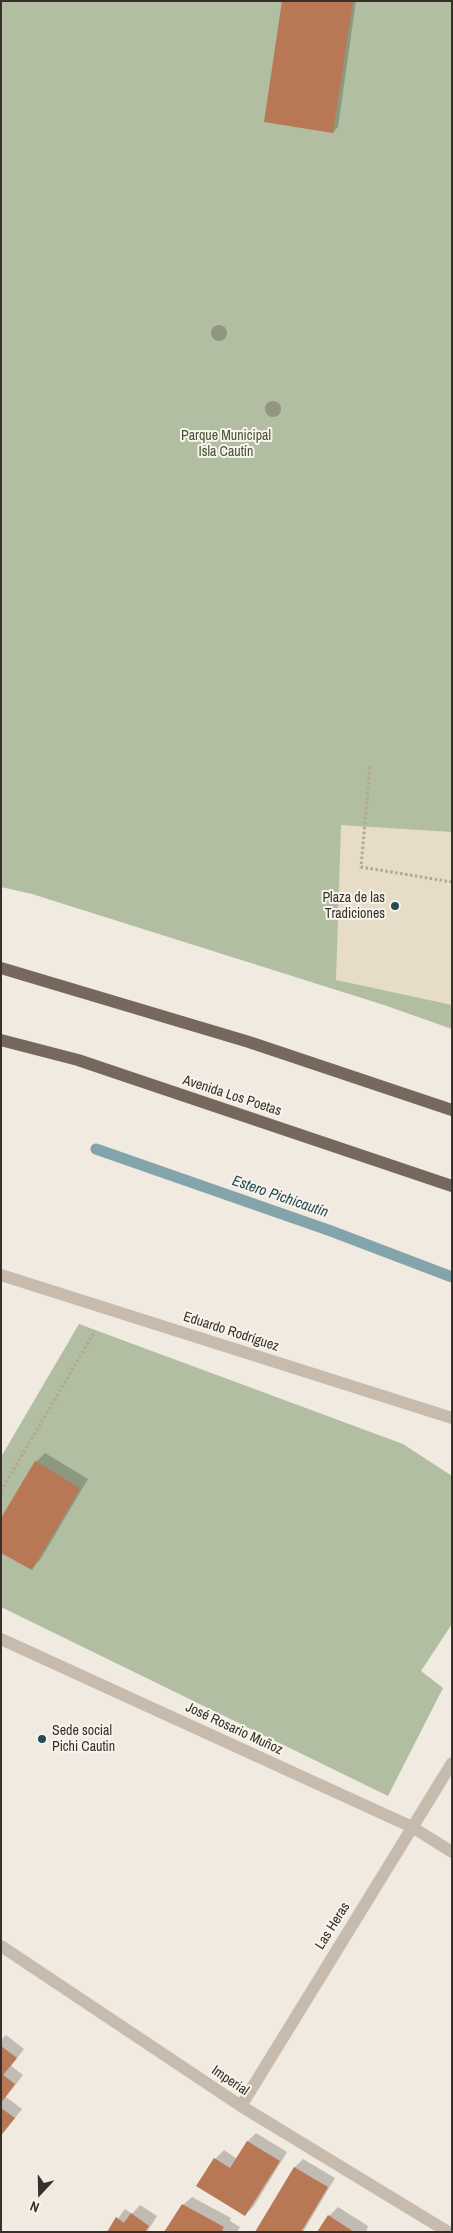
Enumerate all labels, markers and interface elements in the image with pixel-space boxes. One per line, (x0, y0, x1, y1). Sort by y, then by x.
park label: Parque Municipal Isla Cautín (181, 428, 271, 461)
place label: Plaza de las Tradiciones (322, 890, 385, 922)
marker: Plaza de las Tradiciones (389, 900, 401, 912)
street label: Avenida Los Poetas (181, 1072, 283, 1120)
water label: Estero Pichicautín (230, 1172, 330, 1222)
street label: Eduardo Rodríguez (181, 1309, 281, 1355)
street label: José Rosario Muñoz (183, 1699, 285, 1759)
place label: Sede social Pichi Cautin (52, 1723, 115, 1755)
marker: Sede social Pichi Cautin (36, 1733, 48, 1745)
street label: Las Heras (312, 1899, 354, 1953)
street label: Imperial (208, 2062, 252, 2100)
north arrow (15, 2168, 65, 2218)
text: N (28, 2197, 42, 2217)

